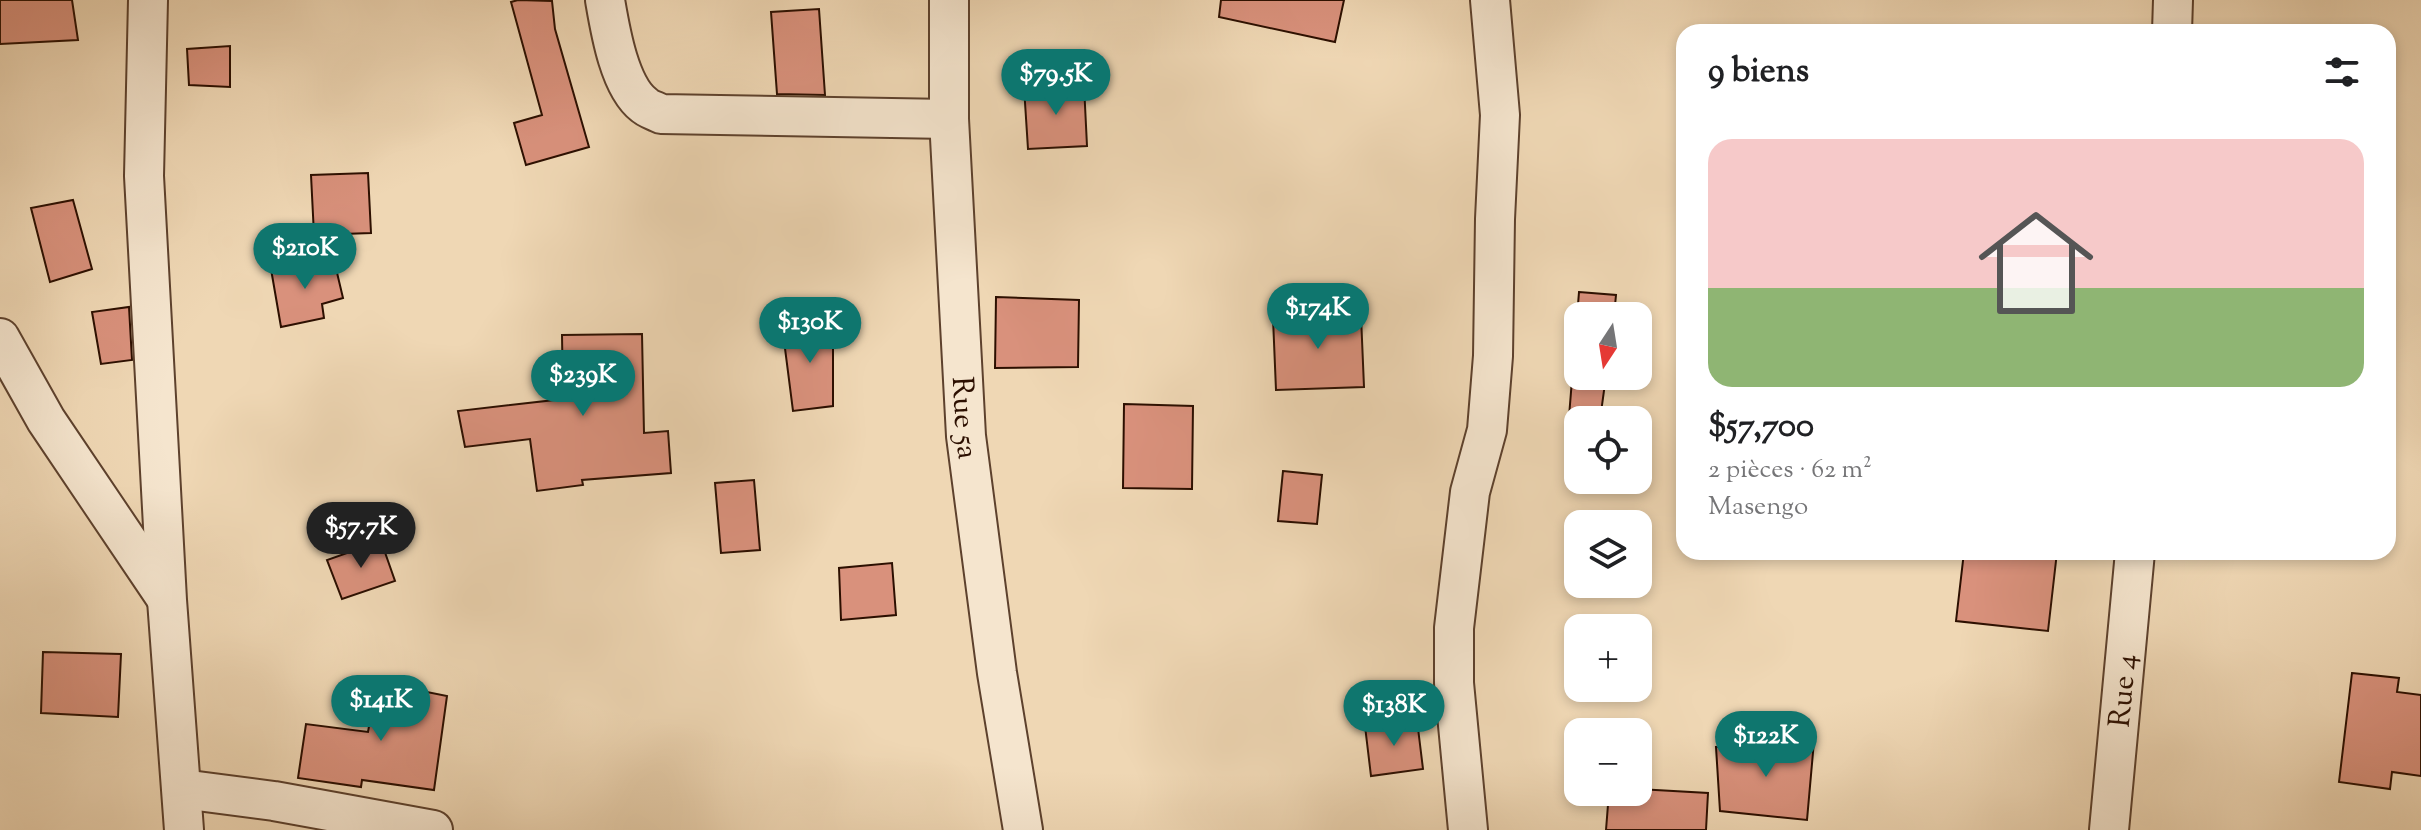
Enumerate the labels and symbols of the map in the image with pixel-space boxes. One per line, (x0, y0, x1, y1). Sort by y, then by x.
pin: $79.5K (991, 49, 1121, 117)
pin: $210K (249, 223, 361, 291)
pin: $174K (1262, 283, 1374, 351)
pin: $130K (754, 297, 866, 365)
north arrow (1564, 302, 1652, 390)
pin: $239K (527, 350, 639, 418)
street label: Rue 5a (939, 375, 988, 462)
pin: $57.7K (296, 502, 426, 570)
street label: Rue 4 (2100, 652, 2149, 729)
pin: $141K (325, 675, 437, 743)
pin: $138K (1338, 680, 1450, 748)
pin: $122K (1710, 711, 1822, 779)

